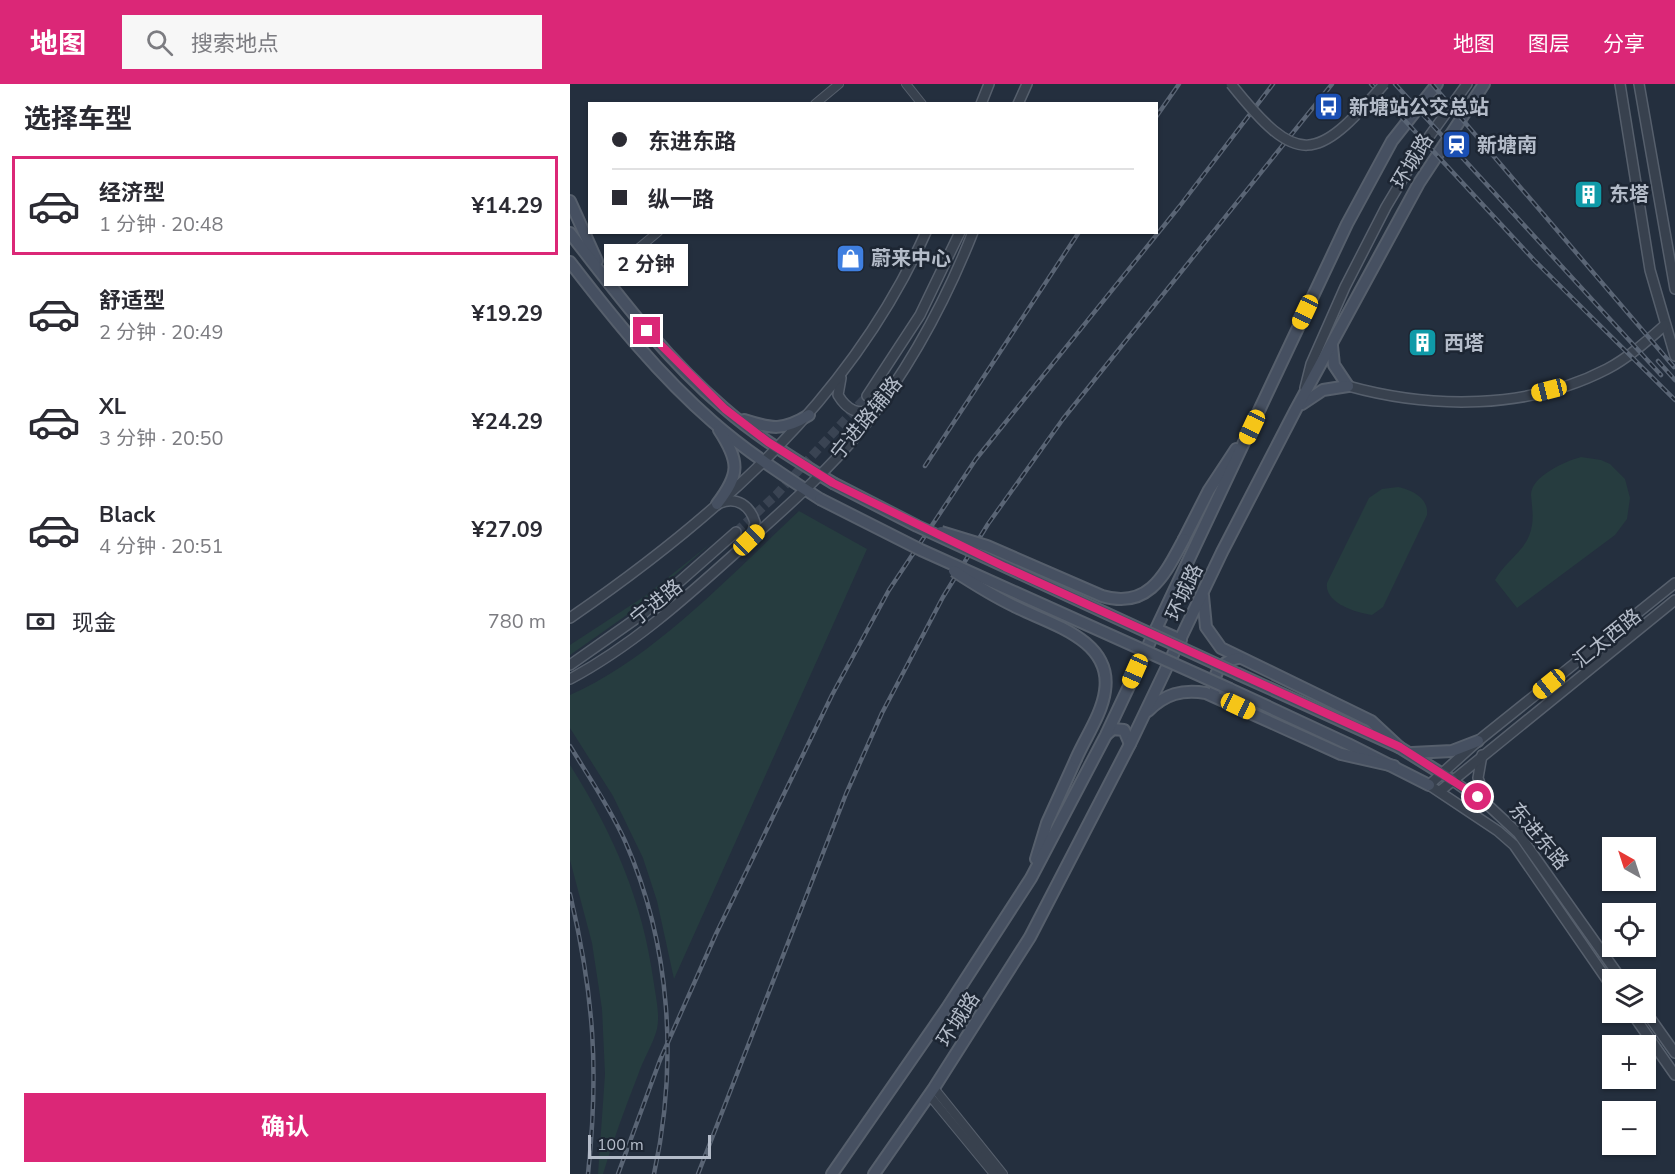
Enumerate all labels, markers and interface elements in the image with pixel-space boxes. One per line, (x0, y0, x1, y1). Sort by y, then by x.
search box (122, 15, 542, 69)
text: 地图 (30, 25, 86, 63)
icon: search (143, 26, 176, 59)
text: 搜索地点 (191, 29, 279, 59)
text: 地图 (1453, 30, 1495, 58)
text: 图层 (1528, 30, 1570, 58)
text: 分享 (1603, 30, 1645, 58)
bus stop icon: 新塘站公交总站 (1312, 91, 1344, 123)
place label: 新塘站公交总站 (1349, 94, 1489, 121)
text: 选择车型 (24, 101, 132, 138)
text: 东进东路 (648, 127, 736, 157)
street label: 环城路 (1385, 129, 1439, 194)
station icon: 新塘南 (1440, 129, 1472, 161)
place label: 新塘南 (1477, 132, 1537, 159)
text: 经济型 (99, 178, 165, 208)
building icon: 东塔 (1572, 178, 1604, 210)
icon: car (27, 179, 81, 233)
place label: 东塔 (1609, 181, 1649, 208)
text: 纵一路 (648, 185, 714, 215)
text: ¥14.29 (472, 191, 543, 221)
text: 1 分钟 · 20:48 (99, 211, 224, 238)
shop icon: 蔚来中心 (834, 242, 866, 274)
callout: 2 分钟 (605, 244, 689, 286)
place label: 蔚来中心 (871, 245, 951, 272)
text: 2 分钟 (617, 251, 675, 278)
text: 舒适型 (99, 286, 165, 316)
icon: car (27, 287, 81, 341)
car (1289, 292, 1321, 332)
text: ¥19.29 (472, 299, 543, 329)
route end (633, 317, 660, 344)
text: 2 分钟 · 20:49 (99, 319, 224, 346)
building icon: 西塔 (1407, 327, 1439, 359)
place label: 西塔 (1444, 330, 1484, 357)
street label: 宁进路辅路 (824, 371, 908, 466)
car (1529, 377, 1569, 403)
text: XL (99, 392, 126, 422)
icon: car (27, 395, 81, 449)
text: ¥24.29 (472, 407, 543, 437)
car (1236, 407, 1268, 447)
text: 3 分钟 · 20:50 (99, 425, 224, 452)
text: Black (99, 500, 155, 530)
icon: car (27, 503, 81, 557)
text: ¥27.09 (472, 515, 543, 545)
car (730, 521, 768, 559)
text: 4 分钟 · 20:51 (99, 533, 224, 560)
street label: 环城路 (1160, 559, 1209, 625)
street label: 宁进路 (625, 573, 688, 632)
street label: 汇太西路 (1568, 603, 1647, 674)
icon: cash (24, 605, 57, 638)
text: 现金 (72, 608, 116, 638)
text: 780 m (488, 608, 546, 635)
car (1119, 651, 1151, 691)
car (1529, 666, 1569, 702)
car (1218, 690, 1258, 722)
route start (1464, 783, 1491, 810)
street label: 东进东路 (1503, 797, 1575, 876)
north arrow (1602, 837, 1656, 891)
map controls (1602, 837, 1656, 1155)
button: locate (1602, 903, 1656, 957)
button: layers (1602, 969, 1656, 1023)
street label: 环城路 (931, 987, 986, 1052)
button: + (1602, 1035, 1656, 1089)
button: 确认 (24, 1093, 546, 1162)
button: − (1602, 1101, 1656, 1155)
scale bar (588, 1132, 711, 1160)
text: 100 m (597, 1134, 644, 1156)

